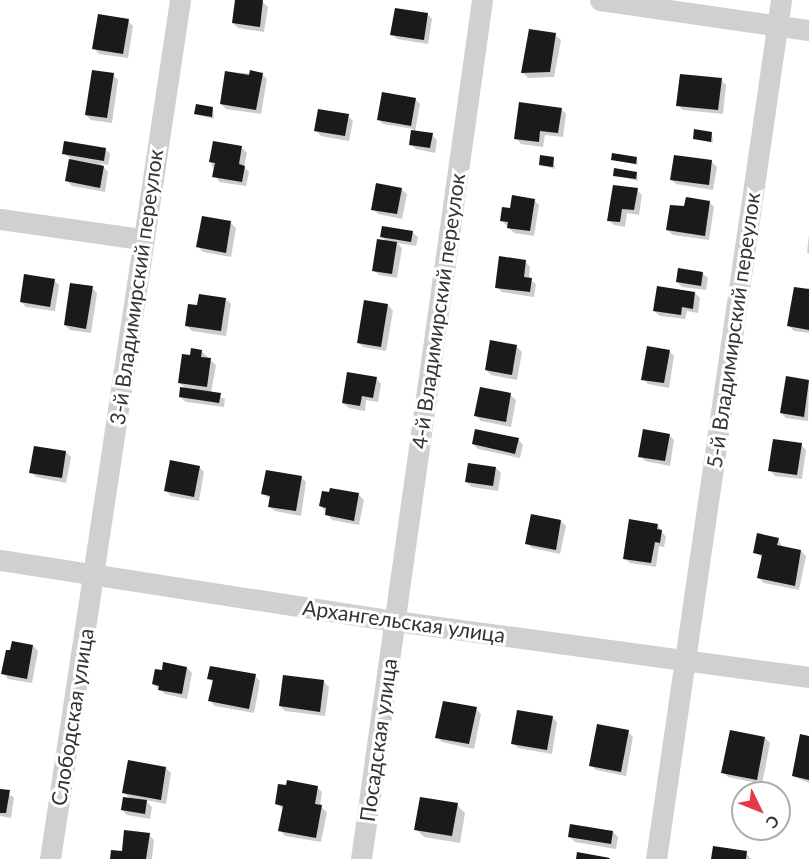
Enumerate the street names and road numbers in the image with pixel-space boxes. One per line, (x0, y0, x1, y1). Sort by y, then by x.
street label: 3-й Владимирский переулок (104, 148, 168, 426)
street label: 4-й Владимирский переулок (406, 172, 470, 450)
street label: 5-й Владимирский переулок (701, 191, 765, 469)
street label: Архангельская улица (301, 594, 507, 648)
street label: Слободская улица (46, 627, 98, 807)
street label: Посадская улица (354, 657, 402, 823)

